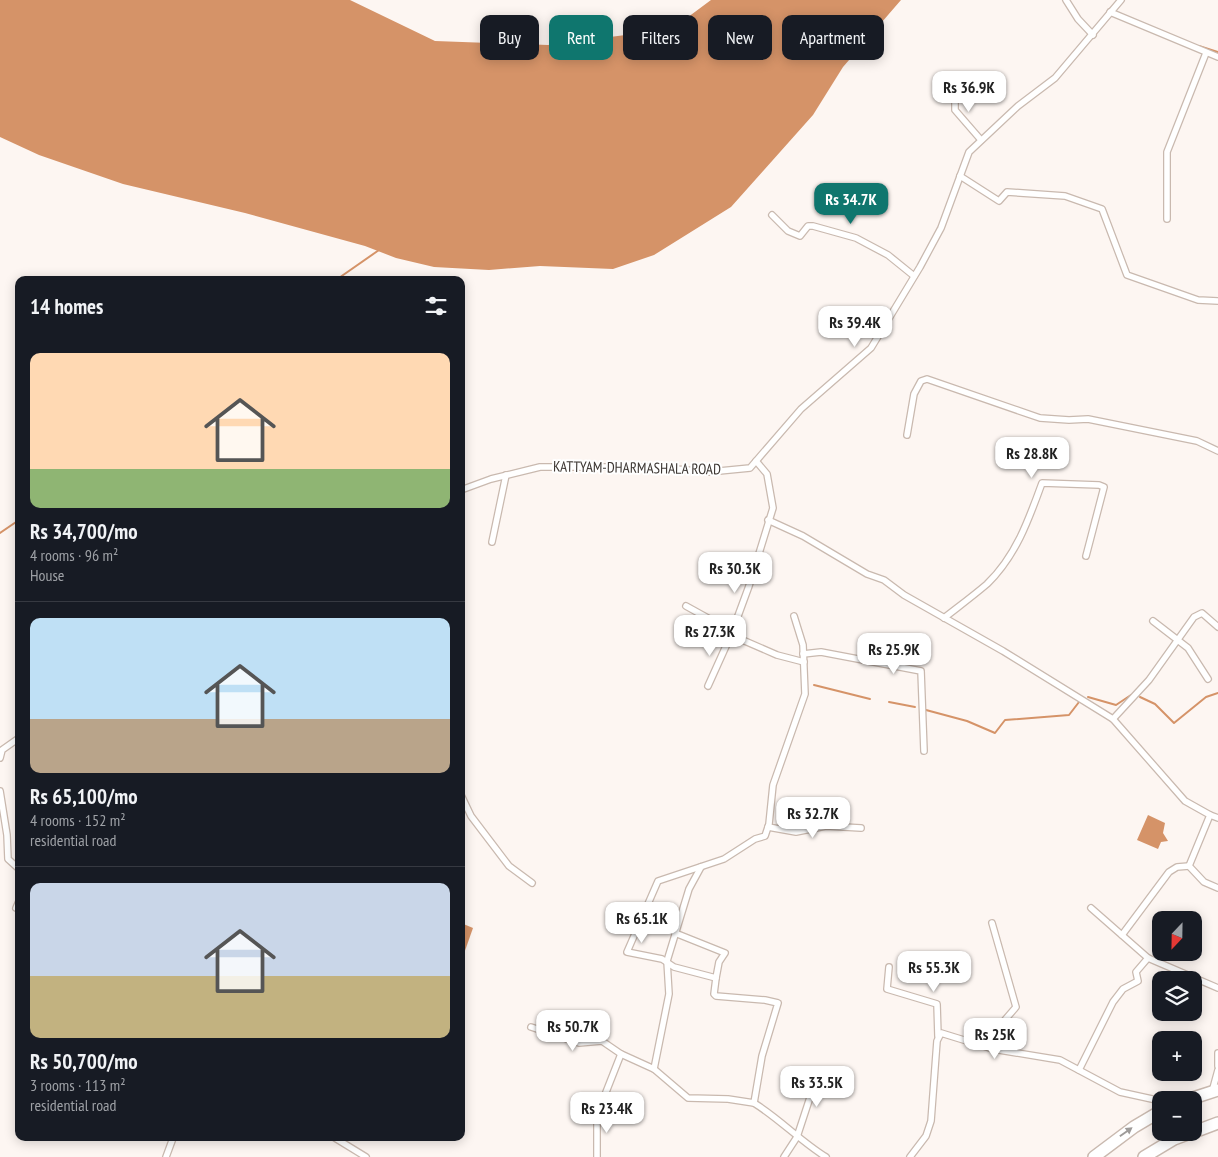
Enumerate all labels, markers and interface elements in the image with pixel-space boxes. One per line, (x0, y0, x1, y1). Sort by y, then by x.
chip: Buy (480, 15, 539, 60)
chip: Rent (549, 15, 613, 60)
chip: Filters (623, 15, 698, 60)
chip: New (708, 15, 772, 60)
chip: Apartment (782, 15, 884, 60)
pin: Rs 36.9K (917, 70, 1021, 113)
text: Rs 36.9K (943, 77, 995, 97)
pin: Rs 34.7K (799, 182, 903, 225)
text: Rs 34.7K (825, 189, 877, 209)
icon: filters (422, 292, 450, 320)
text: 14 homes (30, 293, 103, 320)
pin: Rs 39.4K (803, 306, 907, 348)
text: Rs 39.4K (829, 312, 881, 332)
icon: home (195, 385, 285, 475)
pin: Rs 28.8K (980, 436, 1084, 479)
text: Rs 28.8K (1006, 443, 1058, 463)
street label: KATTYAM-DHARMASHALA ROAD (553, 457, 721, 478)
text: Rs 34,700/mo (30, 518, 138, 545)
text: 4 rooms · 96 m² (30, 545, 118, 565)
pin: Rs 30.3K (683, 552, 787, 594)
text: Rs 30.3K (709, 558, 761, 578)
text: House (30, 565, 64, 585)
pin: Rs 27.3K (658, 614, 762, 657)
text: Rs 27.3K (685, 621, 735, 641)
pin: Rs 25.9K (842, 632, 946, 675)
text: Rs 25.9K (868, 639, 920, 659)
icon: home (195, 651, 285, 741)
text: Rs 65,100/mo (30, 783, 138, 810)
pin: Rs 32.7K (761, 796, 865, 839)
text: Rs 32.7K (787, 803, 839, 823)
text: 4 rooms · 152 m² (30, 810, 126, 830)
text: residential road (30, 830, 116, 850)
pin: Rs 65.1K (590, 902, 694, 944)
text: Rs 65.1K (616, 908, 668, 928)
north arrow (1152, 911, 1202, 961)
map controls (1152, 911, 1202, 1141)
icon: home (195, 916, 285, 1006)
pin: Rs 55.3K (882, 950, 986, 993)
text: Rs 55.3K (908, 957, 960, 977)
button: layers (1152, 971, 1202, 1021)
pin: Rs 50.7K (521, 1010, 625, 1052)
text: Rs 50.7K (547, 1016, 599, 1036)
pin: Rs 25K (954, 1018, 1036, 1060)
text: Rs 25K (975, 1024, 1015, 1044)
button: + (1152, 1031, 1202, 1081)
text: Rs 50,700/mo (30, 1048, 138, 1075)
pin: Rs 33.5K (765, 1066, 869, 1108)
text: Rs 33.5K (791, 1072, 843, 1092)
text: 3 rooms · 113 m² (30, 1075, 126, 1095)
button: − (1152, 1091, 1202, 1141)
pin: Rs 23.4K (555, 1092, 659, 1134)
text: residential road (30, 1095, 116, 1115)
text: Rs 23.4K (581, 1098, 633, 1118)
one-way arrow (1119, 1127, 1133, 1137)

